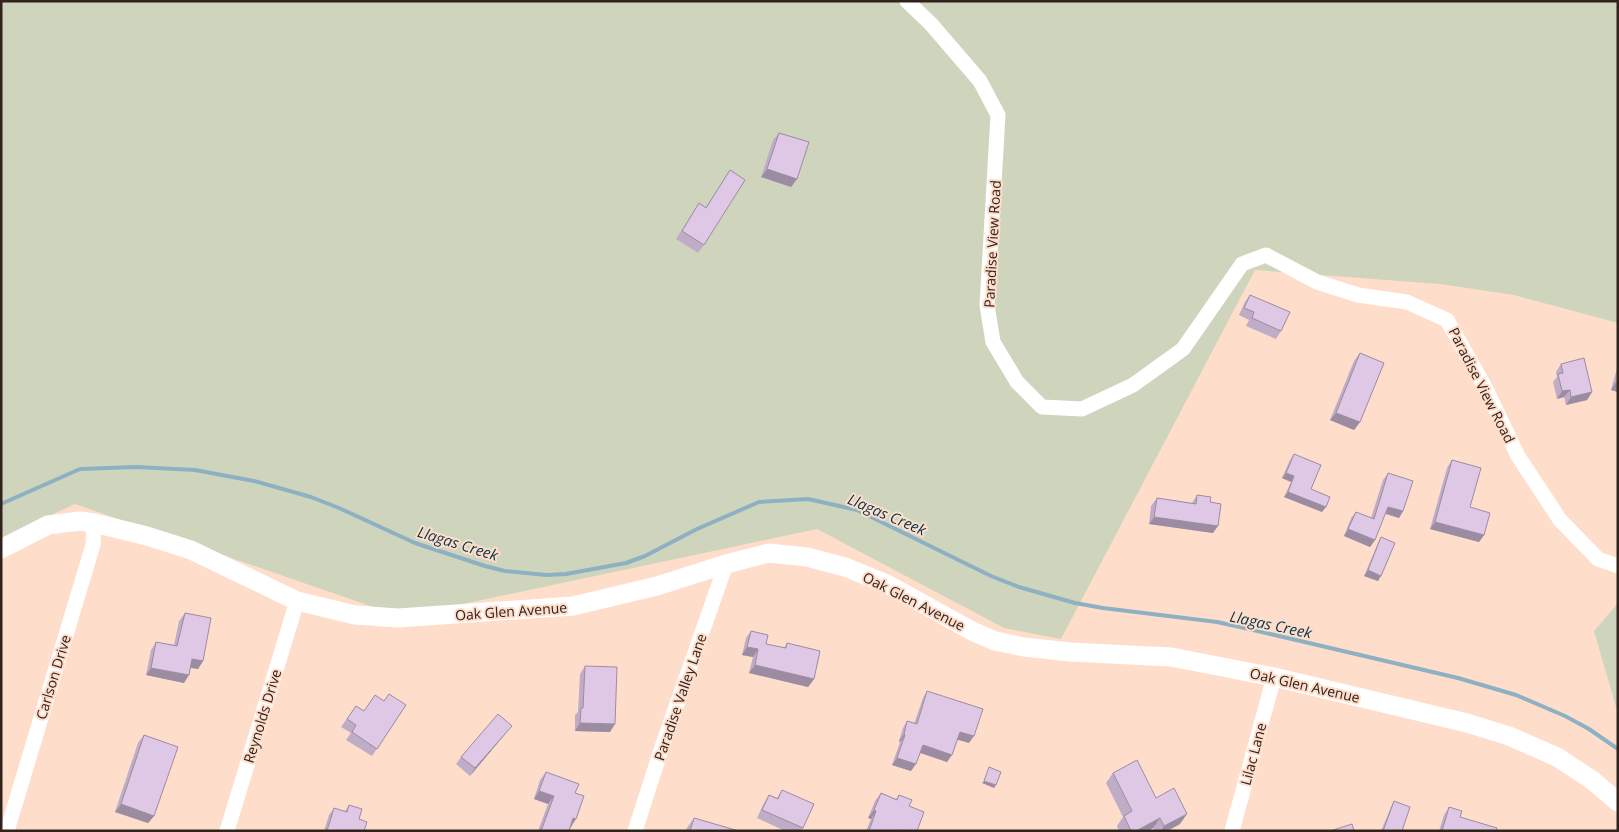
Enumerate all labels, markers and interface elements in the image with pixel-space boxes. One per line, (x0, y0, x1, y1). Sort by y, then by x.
street label: Paradise View Road (979, 180, 1005, 308)
street label: Paradise View Road (1445, 324, 1519, 446)
water label: Llagas Creek (845, 489, 930, 540)
water label: Llagas Creek (415, 521, 501, 565)
street label: Oak Glen Avenue (860, 567, 968, 635)
street label: Oak Glen Avenue (454, 598, 568, 624)
water label: Llagas Creek (1228, 606, 1314, 643)
street label: Paradise Valley Lane (649, 631, 711, 763)
street label: Carlson Drive (31, 632, 75, 722)
street label: Oak Glen Avenue (1248, 663, 1362, 707)
street label: Reynolds Drive (239, 667, 285, 765)
street label: Lilac Lane (1236, 720, 1270, 787)

